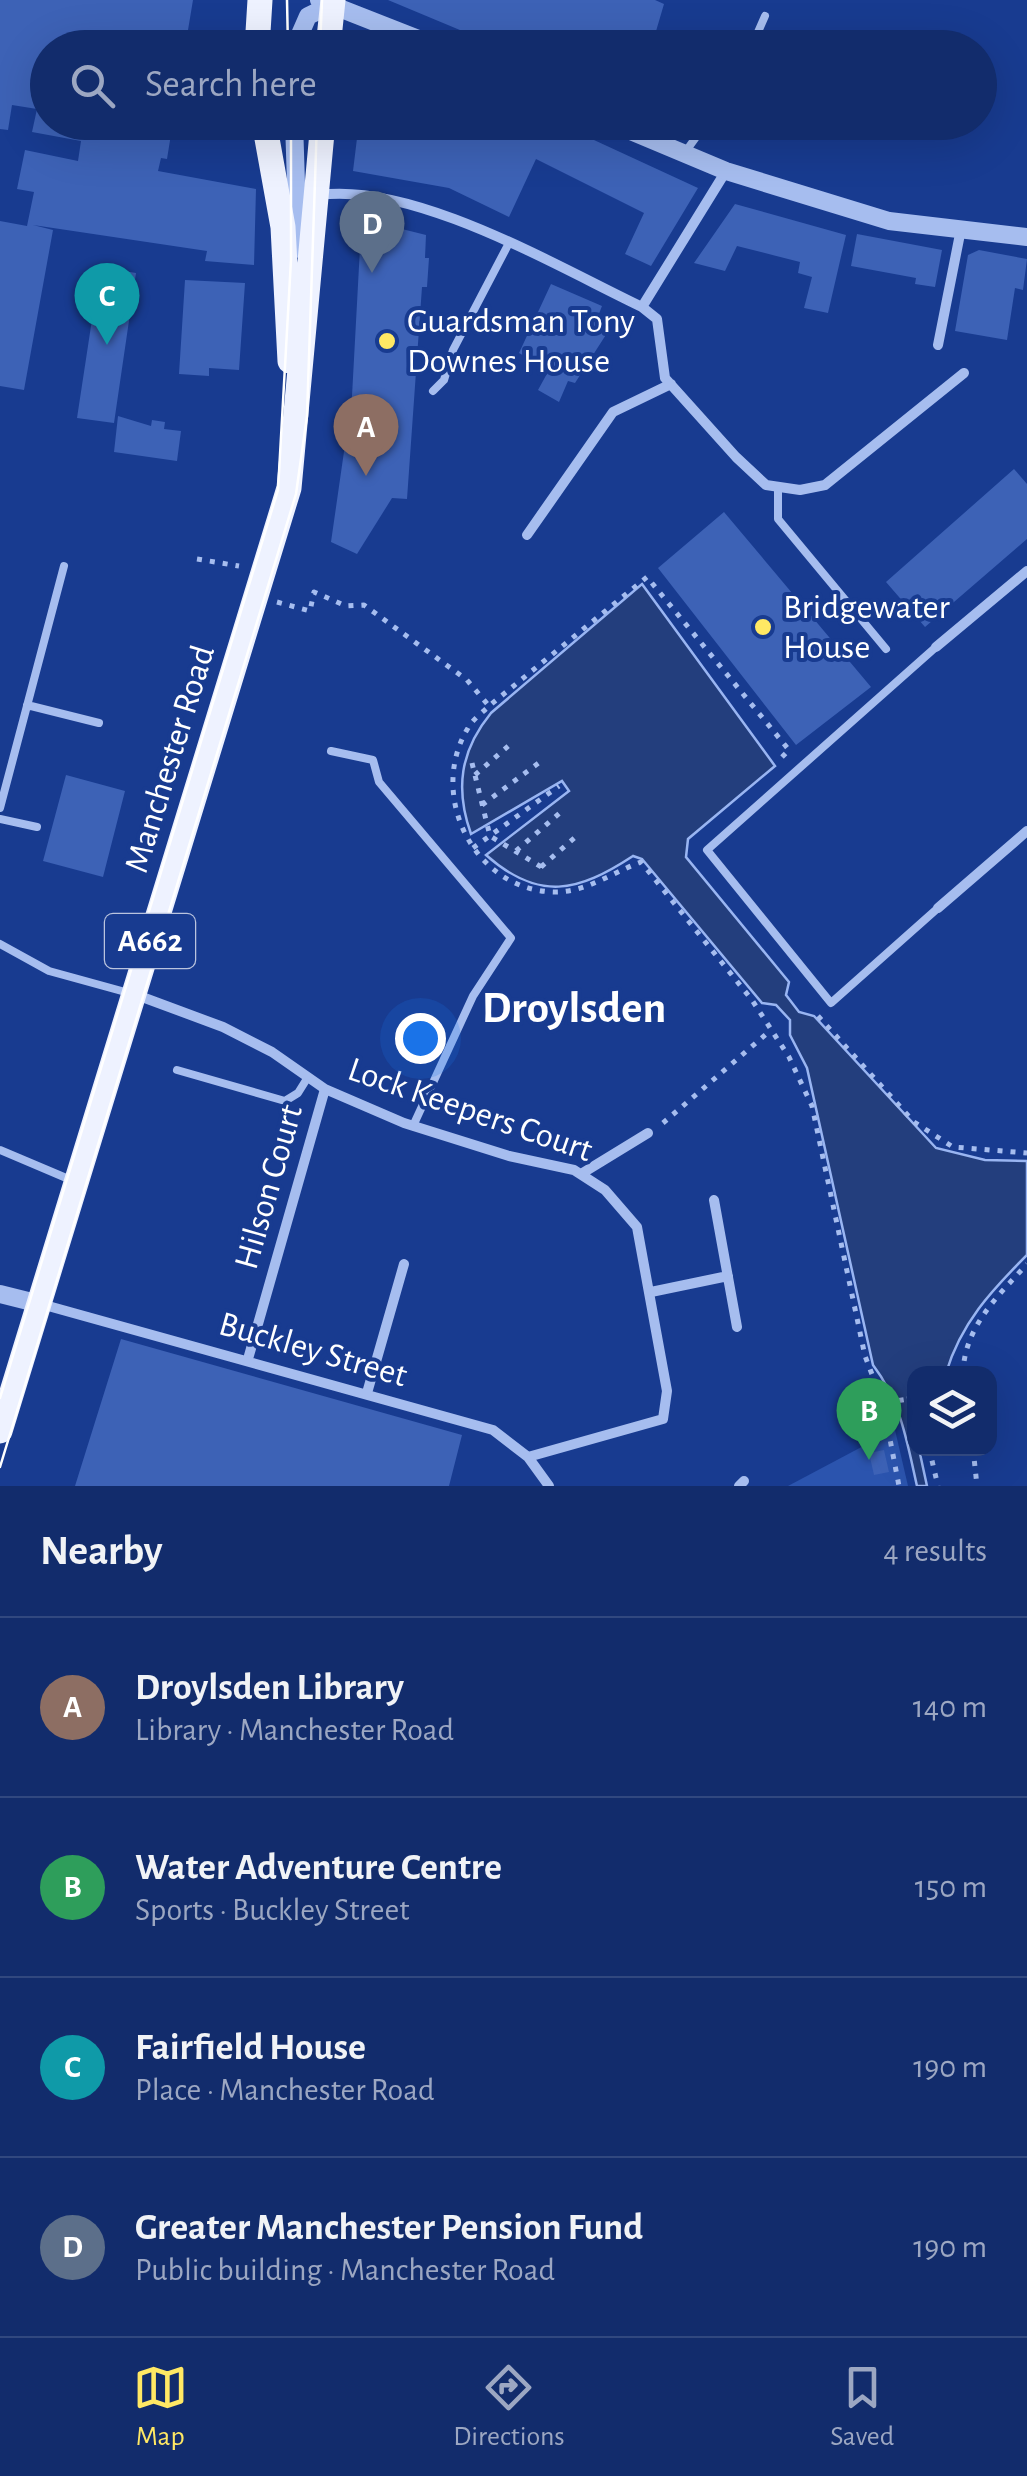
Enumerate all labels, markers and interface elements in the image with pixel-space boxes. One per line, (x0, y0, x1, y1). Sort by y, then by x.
search box (30, 30, 997, 140)
icon: search (65, 58, 120, 113)
text: Search here (145, 66, 317, 104)
pin: D (340, 190, 404, 273)
pin: C (74, 262, 140, 345)
place label: Guardsman Tony Downes House (407, 304, 635, 379)
marker: Guardsman Tony Downes House (376, 330, 398, 352)
pin: A (334, 394, 398, 476)
place label: Bridgewater House (783, 590, 951, 665)
marker: Bridgewater House (752, 616, 774, 638)
street label: Manchester Road (119, 641, 221, 877)
road number: A662 (105, 914, 195, 968)
district label: Droylsden (482, 986, 666, 1031)
your location (395, 1013, 446, 1064)
street label: Lock Keepers Court (343, 1052, 597, 1168)
street label: Hilson Court (229, 1101, 309, 1273)
street label: Buckley Street (215, 1306, 411, 1394)
map controls (907, 1366, 997, 1456)
button: layers (907, 1366, 997, 1456)
pin: B (836, 1378, 902, 1460)
text: Nearby (40, 1530, 163, 1572)
text: 4 results (883, 1535, 987, 1567)
text: Droylsden Library (135, 1669, 404, 1707)
text: A (63, 1691, 82, 1723)
text: 140 m (913, 1691, 987, 1723)
text: Library · Manchester Road (135, 1714, 454, 1746)
text: Water Adventure Centre (135, 1849, 502, 1887)
text: B (63, 1871, 82, 1903)
text: 150 m (915, 1871, 987, 1903)
text: Sports · Buckley Street (135, 1894, 409, 1926)
text: Fairfield House (135, 2029, 366, 2067)
text: C (64, 2051, 81, 2083)
text: 190 m (913, 2051, 987, 2083)
text: Place · Manchester Road (135, 2074, 435, 2106)
text: Greater Manchester Pension Fund (135, 2209, 643, 2247)
text: D (62, 2231, 83, 2263)
text: 190 m (913, 2231, 987, 2263)
text: Public building · Manchester Road (135, 2254, 555, 2286)
tab: Map (133, 2360, 188, 2454)
tab: Directions (453, 2360, 565, 2454)
tab: Saved (830, 2360, 894, 2454)

